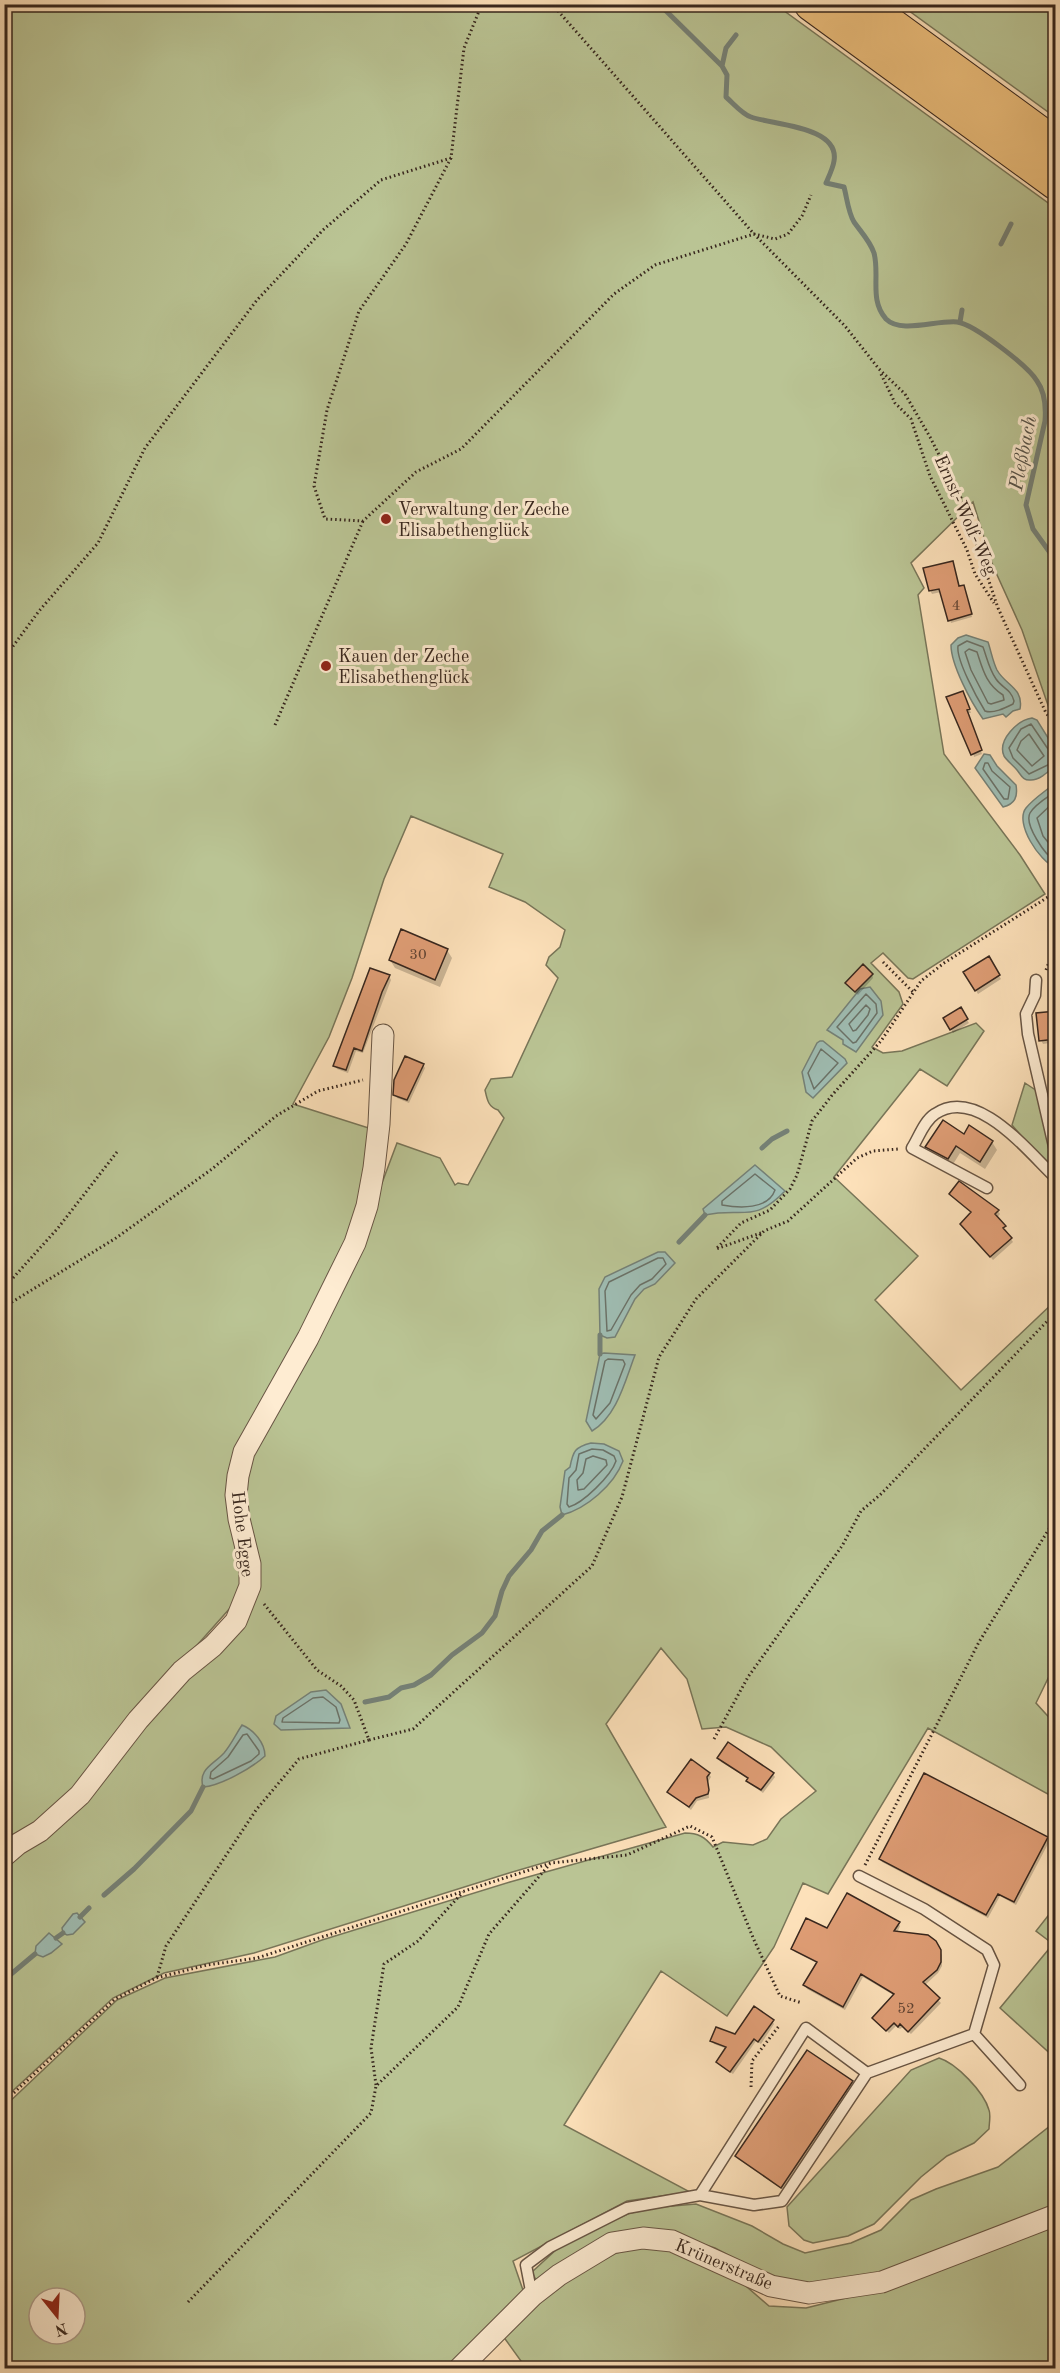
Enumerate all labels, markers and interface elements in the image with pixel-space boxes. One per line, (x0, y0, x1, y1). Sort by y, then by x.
water label: Pleßbach (1007, 414, 1041, 493)
street label: Ernst-Wolf-Weg (930, 453, 1000, 579)
place label: Verwaltung der Zeche Elisabethenglück (398, 501, 569, 540)
marker: Verwaltung der Zeche Elisabethenglück (379, 512, 393, 526)
house number: 4 (952, 599, 960, 614)
place label: Kauen der Zeche Elisabethenglück (338, 648, 470, 687)
marker: Kauen der Zeche Elisabethenglück (319, 659, 333, 673)
house number: 30 (409, 948, 427, 963)
street label: Hohe Egge (228, 1490, 256, 1578)
house number: 52 (897, 2002, 915, 2017)
street label: Krünerstraße (672, 2236, 775, 2294)
north arrow (27, 2286, 87, 2346)
text: N (52, 2319, 69, 2338)

